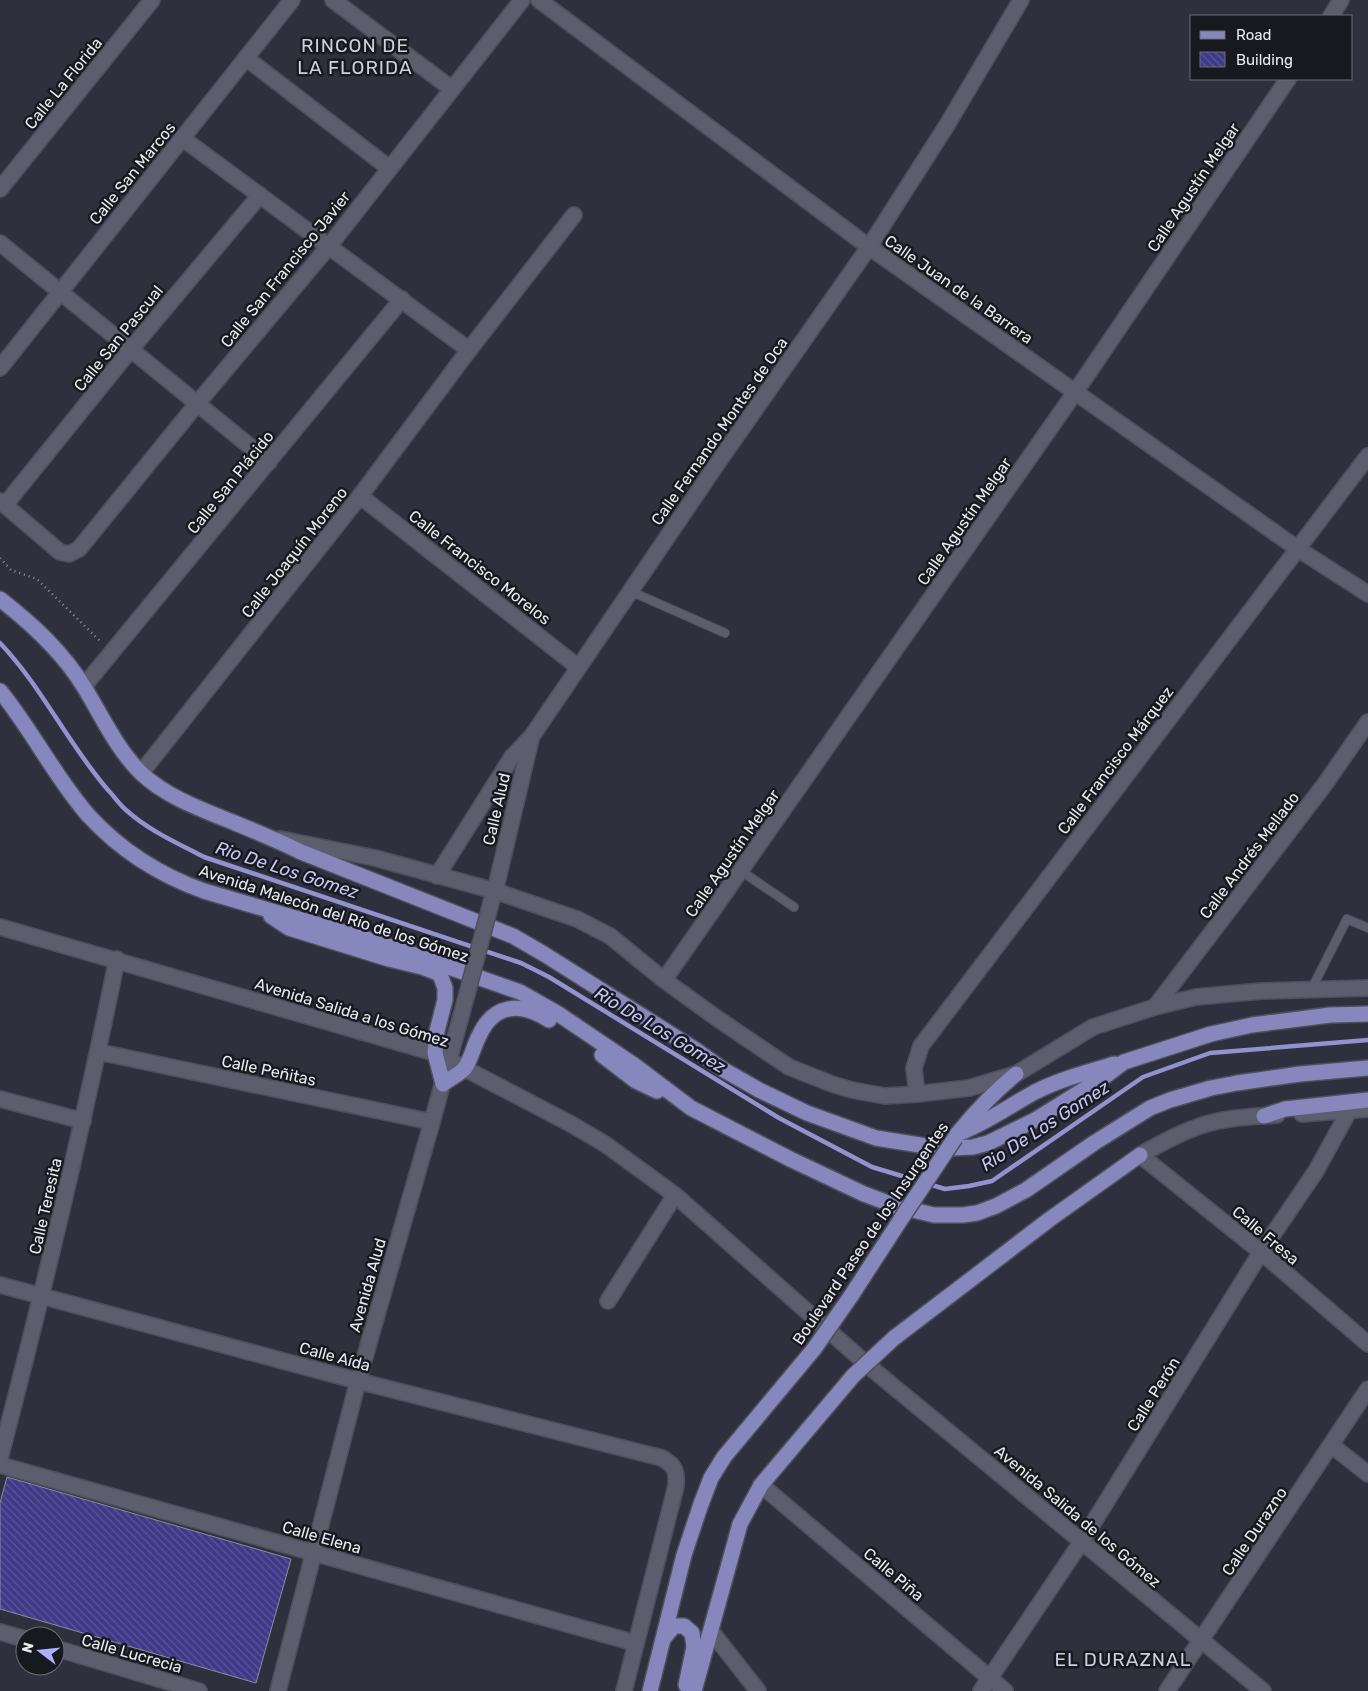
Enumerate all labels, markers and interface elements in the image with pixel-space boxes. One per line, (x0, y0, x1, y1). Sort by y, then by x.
legend (1190, 15, 1353, 80)
text: Road (1236, 26, 1272, 44)
street label: Calle La Florida (21, 34, 106, 133)
district label: RINCON DE LA FLORIDA (297, 34, 413, 79)
text: Building (1236, 51, 1293, 69)
street label: Calle San Marcos (85, 118, 179, 228)
street label: Calle Agustín Melgar (1143, 119, 1244, 255)
street label: Calle San Francisco Javier (216, 187, 354, 351)
street label: Calle Juan de la Barrera (881, 231, 1036, 348)
street label: Calle San Pascual (70, 281, 167, 395)
street label: Calle Fernando Montes de Oca (647, 334, 792, 529)
street label: Calle San Plácido (183, 427, 278, 538)
street label: Calle Agustín Melgar (913, 454, 1016, 589)
street label: Calle Joaquín Moreno (237, 483, 351, 621)
street label: Calle Francisco Morelos (405, 506, 554, 629)
street label: Calle Francisco Márquez (1054, 683, 1177, 838)
street label: Calle Alud (479, 771, 514, 847)
street label: Calle Agustín Melgar (681, 786, 784, 921)
street label: Calle Andrés Mellado (1196, 788, 1303, 922)
water label: Rio De Los Gomez (213, 836, 361, 904)
street label: Avenida Malecón del Río de los Gómez (197, 861, 471, 966)
street label: Avenida Salida a los Gómez (253, 974, 451, 1051)
water label: Rio De Los Gomez (590, 982, 730, 1078)
street label: Calle Peñitas (220, 1051, 318, 1090)
water label: Rio De Los Gomez (976, 1076, 1114, 1176)
street label: Boulevard Paseo de los Insurgentes (789, 1118, 952, 1348)
street label: Calle Teresita (25, 1156, 66, 1256)
street label: Calle Fresa (1228, 1202, 1303, 1269)
street label: Avenida Alud (345, 1236, 390, 1334)
street label: Calle Aída (297, 1338, 372, 1375)
street label: Calle Perón (1123, 1354, 1184, 1435)
street label: Avenida Salida de los Gómez (991, 1441, 1165, 1592)
street label: Calle Durazno (1218, 1483, 1291, 1579)
street label: Calle Elena (280, 1517, 364, 1558)
street label: Calle Piña (860, 1544, 928, 1605)
north arrow (15, 1626, 65, 1676)
street label: Calle Lucrecia (79, 1630, 184, 1677)
text: N (18, 1640, 38, 1655)
district label: EL DURAZNAL (1055, 1648, 1192, 1671)

